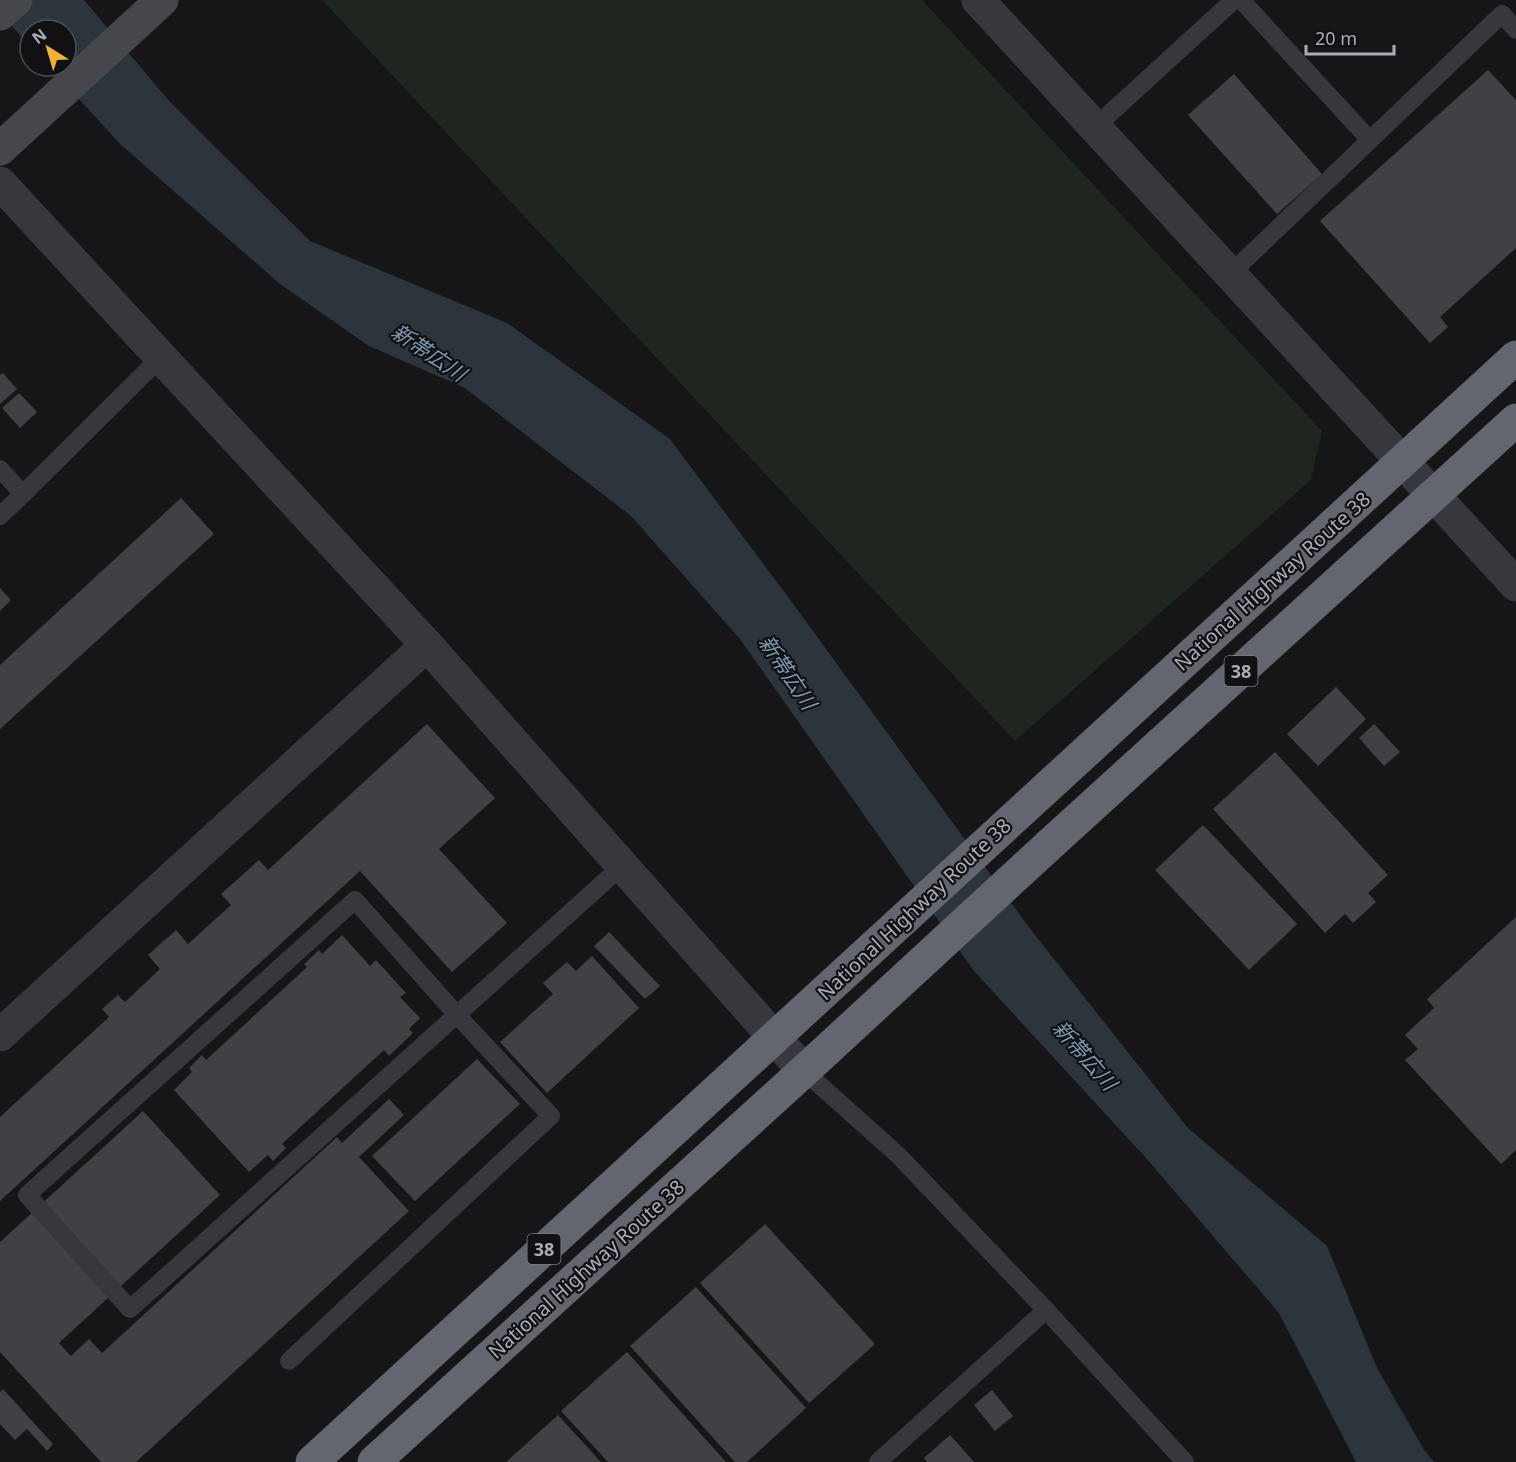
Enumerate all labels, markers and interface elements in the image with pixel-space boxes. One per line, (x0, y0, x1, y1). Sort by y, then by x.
north arrow (18, 18, 78, 78)
scale bar (1306, 18, 1394, 56)
text: N (27, 23, 51, 49)
text: 20 m (1315, 26, 1357, 50)
water label: 新帯広川 (386, 317, 473, 388)
street label: National Highway Route 38 (1169, 487, 1375, 675)
water label: 新帯広川 (753, 629, 824, 716)
road number: 38 (1224, 656, 1258, 686)
street label: National Highway Route 38 (811, 812, 1017, 1006)
water label: 新帯広川 (1047, 1014, 1124, 1097)
street label: National Highway Route 38 (482, 1174, 690, 1364)
road number: 38 (528, 1234, 560, 1264)

